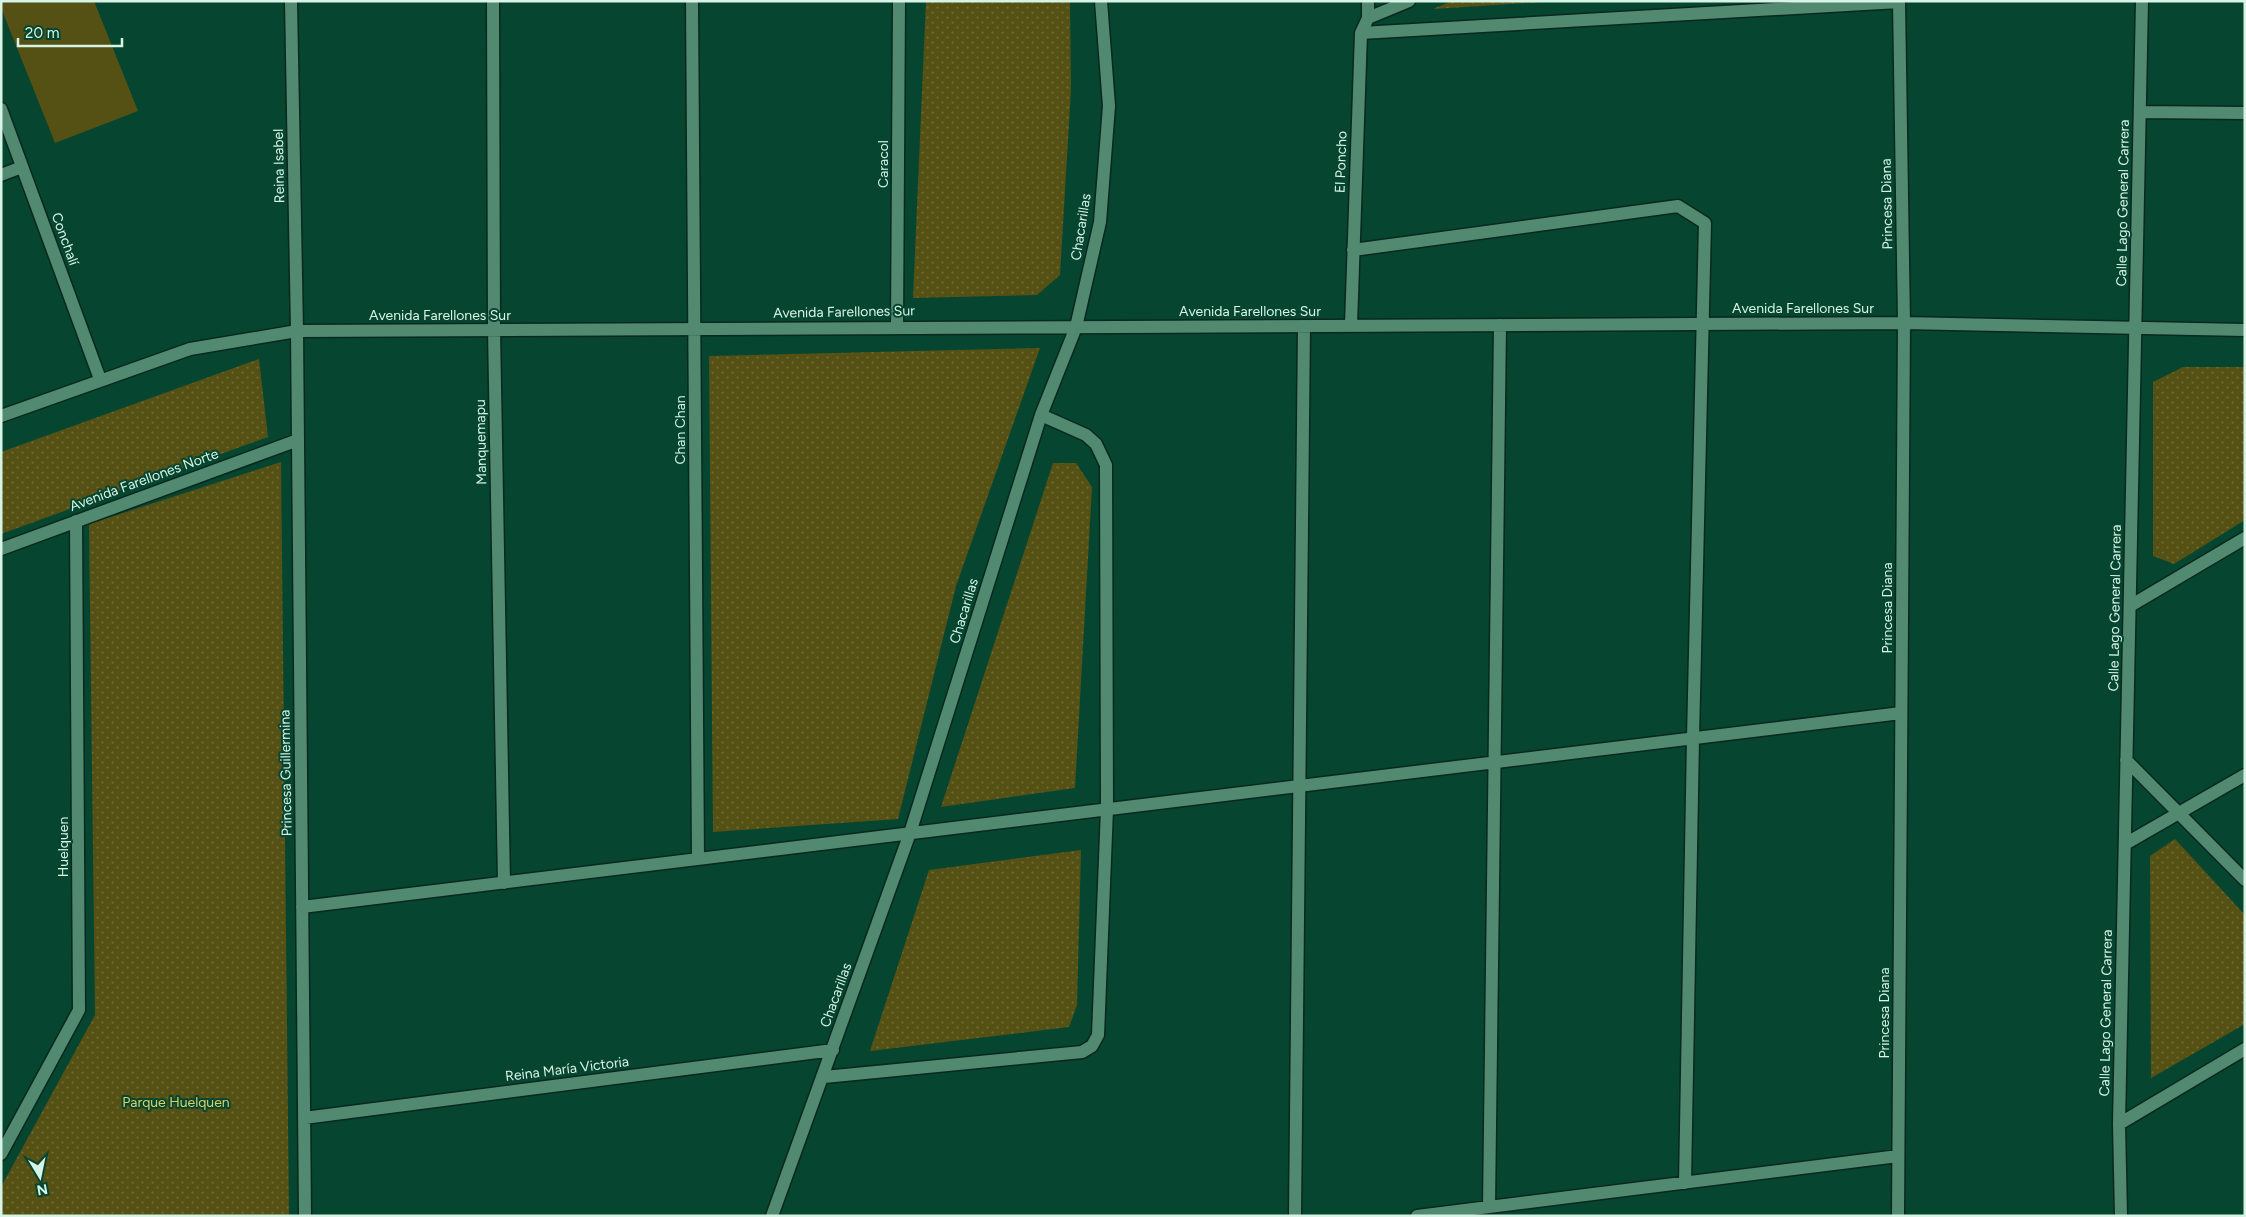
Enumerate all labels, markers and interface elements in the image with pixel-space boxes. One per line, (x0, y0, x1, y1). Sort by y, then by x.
scale bar (18, 15, 121, 47)
text: 20 m (25, 24, 59, 42)
street label: Calle Lago General Carrera (2113, 119, 2133, 287)
street label: Reina Isabel (270, 129, 288, 203)
street label: El Poncho (1331, 131, 1351, 193)
street label: Caracol (875, 140, 892, 188)
street label: Princesa Diana (1878, 158, 1896, 250)
street label: Chacarillas (1067, 192, 1095, 262)
street label: Conchalí (48, 210, 83, 268)
street label: Avenida Farellones Sur (1732, 300, 1874, 317)
street label: Avenida Farellones Sur (773, 302, 915, 322)
street label: Avenida Farellones Sur (1179, 303, 1321, 320)
street label: Avenida Farellones Sur (369, 307, 511, 324)
street label: Chan Chan (672, 395, 689, 465)
street label: Manquemapu (472, 399, 490, 485)
street label: Avenida Farellones Norte (67, 445, 221, 515)
street label: Calle Lago General Carrera (2105, 524, 2125, 692)
street label: Princesa Diana (1879, 562, 1896, 654)
street label: Chacarillas (946, 576, 982, 646)
street label: Princesa Guillermina (276, 710, 296, 836)
street label: Huelquen (55, 817, 72, 877)
street label: Calle Lago General Carrera (2096, 929, 2116, 1097)
street label: Chacarillas (816, 960, 856, 1030)
street label: Princesa Diana (1876, 967, 1893, 1059)
street label: Reina María Victoria (504, 1053, 630, 1085)
park label: Parque Huelquen (122, 1094, 230, 1111)
north arrow (15, 1152, 65, 1202)
text: N (35, 1180, 49, 1199)

